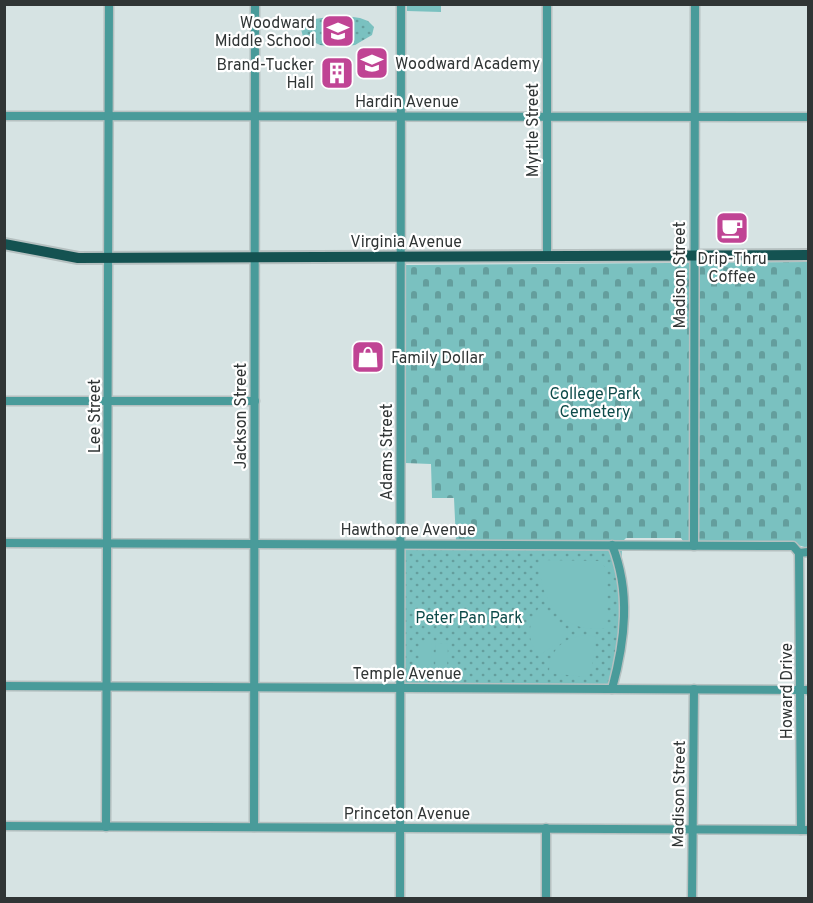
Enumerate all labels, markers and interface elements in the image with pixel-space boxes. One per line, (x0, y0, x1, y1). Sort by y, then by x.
school or university icon: Woodward Middle School (320, 13, 356, 49)
place label: Woodward Middle School (215, 14, 315, 52)
school or university icon: Woodward Academy (354, 45, 390, 81)
building icon: Brand-Tucker Hall (319, 55, 355, 91)
place label: Woodward Academy (395, 55, 540, 75)
place label: Brand-Tucker Hall (217, 56, 314, 94)
street label: Myrtle Street (524, 83, 544, 177)
street label: Hardin Avenue (355, 93, 459, 113)
cafe icon: Drip-Thru Coffee (714, 210, 750, 246)
street label: Madison Street (671, 221, 691, 329)
street label: Virginia Avenue (350, 233, 462, 253)
place label: Drip-Thru Coffee (697, 250, 767, 288)
shop icon: Family Dollar (350, 339, 386, 375)
place label: Family Dollar (391, 349, 484, 369)
street label: Jackson Street (232, 363, 252, 469)
street label: Lee Street (86, 379, 106, 453)
park label: College Park Cemetery (550, 385, 640, 423)
street label: Adams Street (378, 403, 398, 501)
street label: Hawthorne Avenue (340, 521, 476, 541)
park label: Peter Pan Park (415, 609, 523, 629)
street label: Howard Drive (778, 643, 798, 739)
street label: Temple Avenue (353, 665, 461, 685)
street label: Madison Street (669, 740, 691, 848)
street label: Princeton Avenue (344, 805, 470, 825)

